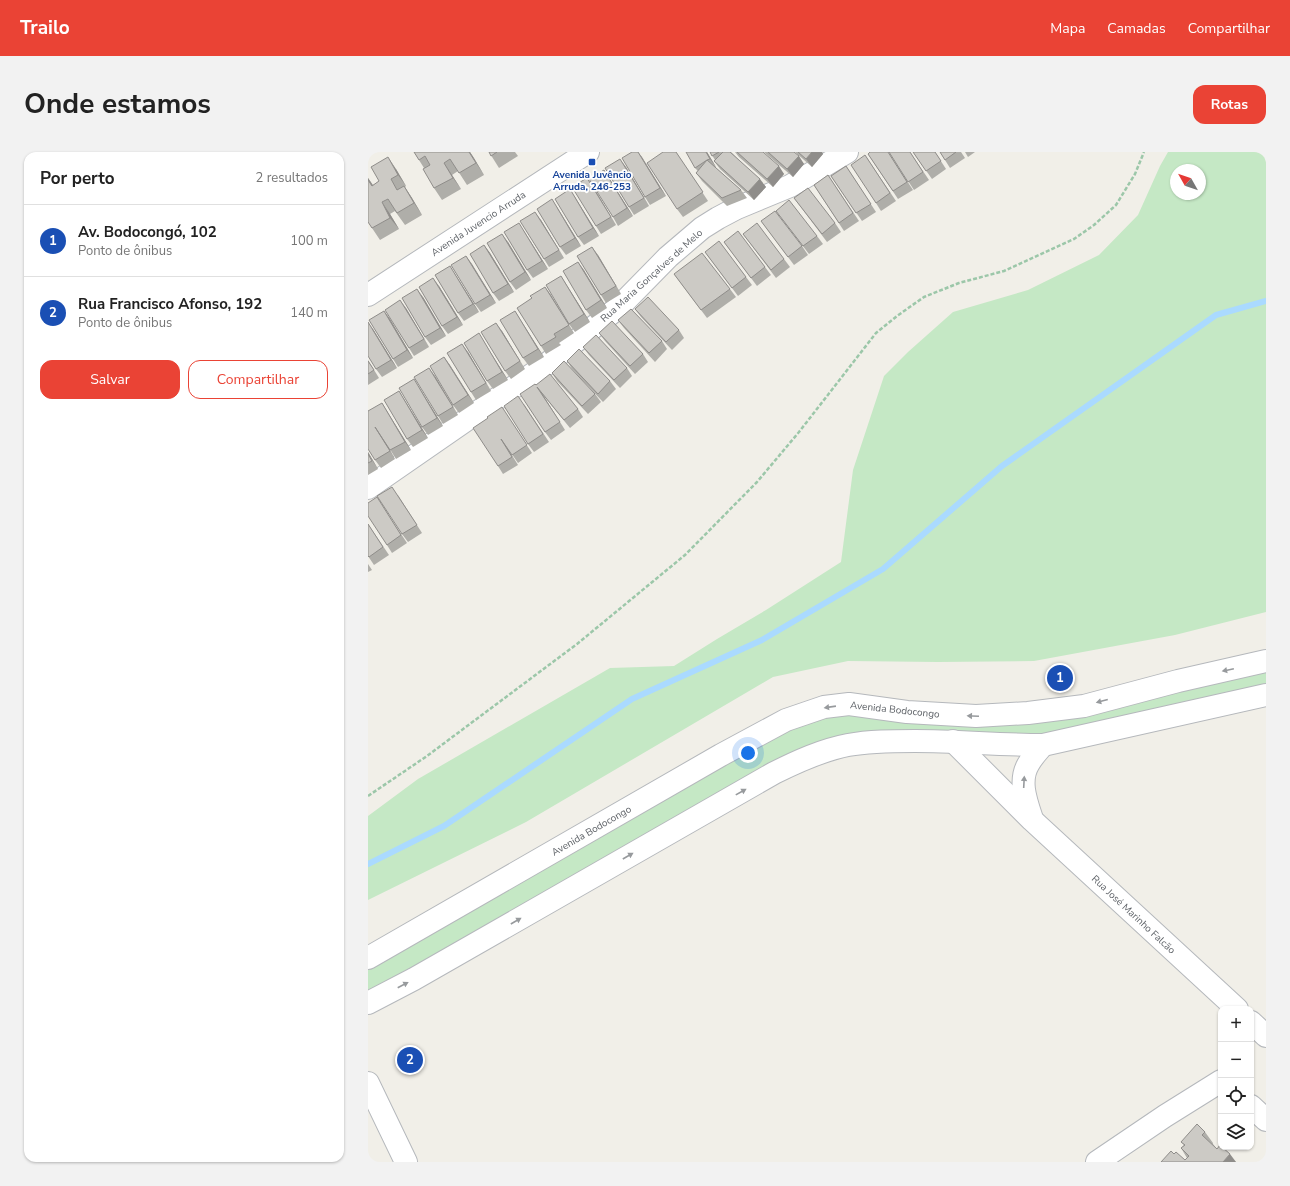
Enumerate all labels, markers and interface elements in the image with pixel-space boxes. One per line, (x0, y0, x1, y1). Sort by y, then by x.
text: Trailo (20, 15, 70, 41)
text: Mapa (1050, 19, 1085, 38)
text: Camadas (1107, 19, 1166, 38)
text: Compartilhar (1188, 19, 1270, 38)
text: Onde estamos (24, 85, 211, 123)
button: Rotas (1193, 85, 1266, 124)
marker: Avenida Juvêncio Arruda, 246-253 (587, 157, 597, 167)
north arrow (1170, 164, 1206, 200)
text: Por perto (40, 167, 115, 190)
place label: Avenida Juvêncio Arruda, 246-253 (552, 168, 632, 194)
text: 2 resultados (256, 169, 328, 187)
street label: Avenida Juvencio Arruda (428, 188, 529, 260)
text: Av. Bodocongó, 102 (78, 222, 217, 242)
street label: Rua Maria Gonçalves de Melo (598, 226, 706, 325)
text: 1 (49, 232, 57, 250)
text: 100 m (290, 232, 328, 250)
text: Ponto de ônibus (78, 242, 172, 260)
text: Rua Francisco Afonso, 192 (78, 294, 262, 314)
text: 2 (49, 304, 57, 322)
text: 140 m (290, 304, 328, 322)
text: Ponto de ônibus (78, 314, 172, 332)
button: Salvar (40, 360, 180, 399)
button: Compartilhar (188, 360, 328, 399)
pin: 1 (1047, 663, 1073, 693)
one-way arrow (1222, 667, 1234, 673)
street label: Avenida Bodocongo (849, 698, 941, 722)
one-way arrow (1096, 698, 1108, 704)
one-way arrow (824, 704, 836, 710)
one-way arrow (966, 713, 979, 719)
your location (738, 743, 758, 763)
one-way arrow (1020, 776, 1027, 788)
one-way arrow (735, 788, 747, 795)
street label: Avenida Bodocongo (549, 802, 634, 859)
one-way arrow (622, 852, 634, 859)
street label: Rua José Marinho Falcão (1088, 872, 1179, 958)
one-way arrow (510, 917, 521, 924)
one-way arrow (397, 982, 408, 988)
map controls (1218, 1006, 1254, 1150)
button: + (1218, 1006, 1254, 1042)
button: − (1218, 1042, 1254, 1078)
pin: 2 (397, 1045, 423, 1075)
button: locate (1218, 1078, 1254, 1114)
button: layers (1218, 1114, 1254, 1150)

